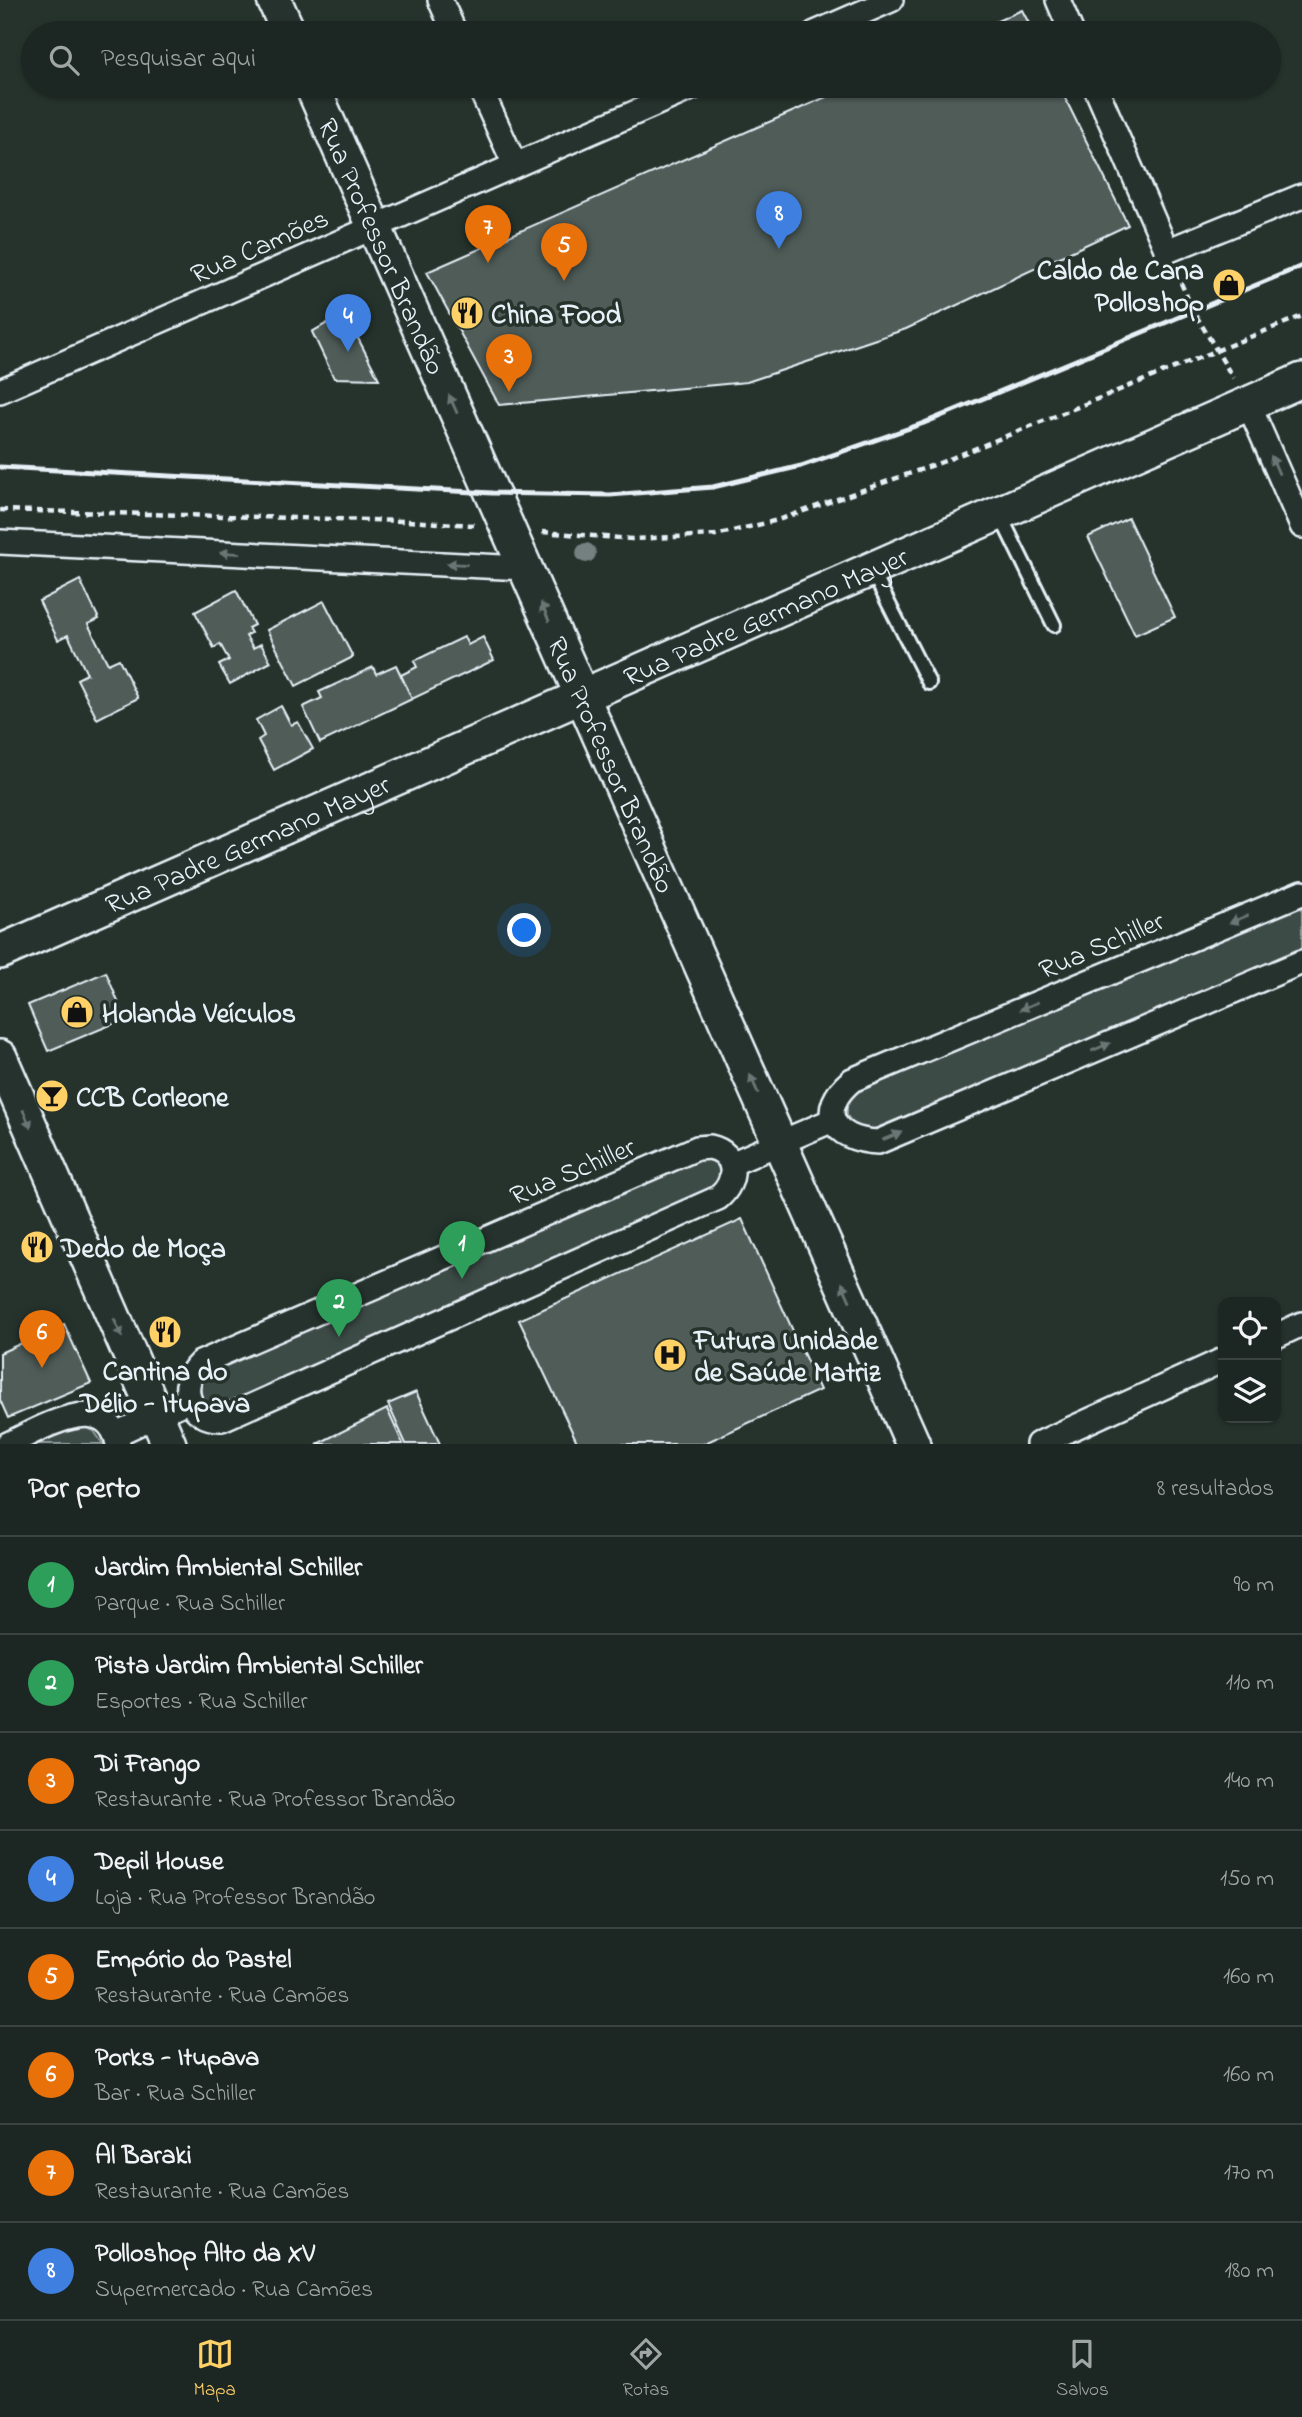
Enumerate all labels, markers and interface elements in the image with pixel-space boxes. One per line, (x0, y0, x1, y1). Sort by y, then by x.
search box (21, 21, 1281, 98)
icon: search (45, 41, 83, 79)
text: Pesquisar aqui (101, 41, 256, 79)
street label: Rua Professor Brandão (305, 113, 454, 382)
pin: 8 (756, 191, 802, 249)
street label: Rua Camões (185, 200, 336, 297)
pin: 7 (465, 205, 511, 263)
pin: 5 (541, 223, 587, 281)
place label: Caldo de Cana Polloshop (1037, 252, 1204, 325)
shop icon: Caldo de Cana Polloshop (1210, 266, 1248, 304)
pin: 4 (325, 294, 371, 352)
restaurant icon: China Food (448, 294, 486, 332)
place label: China Food (491, 296, 621, 337)
pin: 3 (486, 334, 532, 392)
one-way arrow (447, 393, 458, 414)
one-way arrow (1269, 454, 1280, 475)
street label: Rua Padre Germano Mayer (618, 538, 916, 700)
one-way arrow (219, 547, 241, 558)
one-way arrow (446, 559, 468, 570)
one-way arrow (539, 601, 550, 622)
street label: Rua Professor Brandão (534, 631, 684, 901)
street label: Rua Padre Germano Mayer (100, 766, 398, 927)
street label: Rua Schiller (1033, 902, 1172, 992)
your location (507, 913, 541, 947)
one-way arrow (1229, 913, 1249, 925)
shop icon: Holanda Veículos (58, 993, 96, 1031)
place label: Holanda Veículos (102, 995, 296, 1036)
one-way arrow (1019, 1000, 1039, 1012)
one-way arrow (1091, 1041, 1112, 1052)
one-way arrow (748, 1074, 760, 1094)
bar icon: CCB Corleone (33, 1077, 71, 1115)
place label: CCB Corleone (76, 1079, 230, 1120)
one-way arrow (22, 1109, 33, 1130)
street label: Rua Schiller (504, 1128, 643, 1218)
one-way arrow (882, 1130, 903, 1141)
pin: 1 (439, 1221, 485, 1279)
restaurant icon: Dedo de Moça (18, 1228, 56, 1266)
place label: Dedo de Moça (59, 1230, 226, 1271)
pin: 2 (316, 1279, 362, 1337)
one-way arrow (840, 1282, 852, 1302)
map controls (1218, 1297, 1281, 1423)
button: locate (1218, 1297, 1281, 1360)
pin: 6 (19, 1310, 65, 1368)
restaurant icon: Cantina do Délio - Itupava (146, 1313, 184, 1351)
one-way arrow (113, 1318, 124, 1339)
place label: Futura Unidade de Saúde Matriz (692, 1322, 882, 1395)
hospital icon: Futura Unidade de Saúde Matriz (651, 1336, 689, 1374)
place label: Cantina do Délio - Itupava (78, 1353, 250, 1426)
button: layers (1218, 1360, 1281, 1423)
text: Por perto (28, 1468, 141, 1512)
text: 8 resultados (1157, 1473, 1274, 1506)
text: Jardim Ambiental Schiller (95, 1550, 362, 1588)
text: 1 (47, 1569, 55, 1602)
text: 90 m (1234, 1569, 1274, 1602)
text: Parque · Rua Schiller (95, 1588, 285, 1621)
text: Pista Jardim Ambiental Schiller (95, 1648, 423, 1686)
text: 2 (45, 1667, 57, 1700)
text: 110 m (1226, 1667, 1274, 1700)
text: Esportes · Rua Schiller (95, 1686, 308, 1719)
text: Di Frango (95, 1746, 200, 1784)
text: 3 (46, 1765, 56, 1798)
text: 140 m (1224, 1765, 1274, 1798)
text: Restaurante · Rua Professor Brandão (95, 1784, 455, 1817)
text: Depil House (95, 1844, 224, 1882)
text: 4 (46, 1863, 56, 1896)
text: 150 m (1220, 1863, 1274, 1896)
text: Loja · Rua Professor Brandão (95, 1882, 376, 1915)
text: Empório do Pastel (95, 1942, 292, 1980)
text: 5 (44, 1961, 58, 1994)
text: 160 m (1223, 1961, 1274, 1994)
text: Restaurante · Rua Camões (95, 1980, 349, 2013)
text: Porks - Itupava (95, 2040, 259, 2078)
text: 6 (46, 2059, 56, 2092)
text: 160 m (1223, 2059, 1274, 2092)
text: Bar · Rua Schiller (95, 2078, 256, 2111)
text: Al Baraki (95, 2138, 192, 2176)
text: 7 (46, 2157, 56, 2190)
text: 170 m (1224, 2157, 1274, 2190)
text: Restaurante · Rua Camões (95, 2176, 349, 2209)
text: Polloshop Alto da XV (95, 2236, 315, 2274)
text: 8 (47, 2255, 55, 2288)
text: 180 m (1225, 2255, 1274, 2288)
text: Supermercado · Rua Camões (95, 2274, 373, 2307)
tab: Mapa (193, 2335, 236, 2404)
tab: Rotas (623, 2335, 669, 2404)
tab: Salvos (1056, 2335, 1109, 2404)

